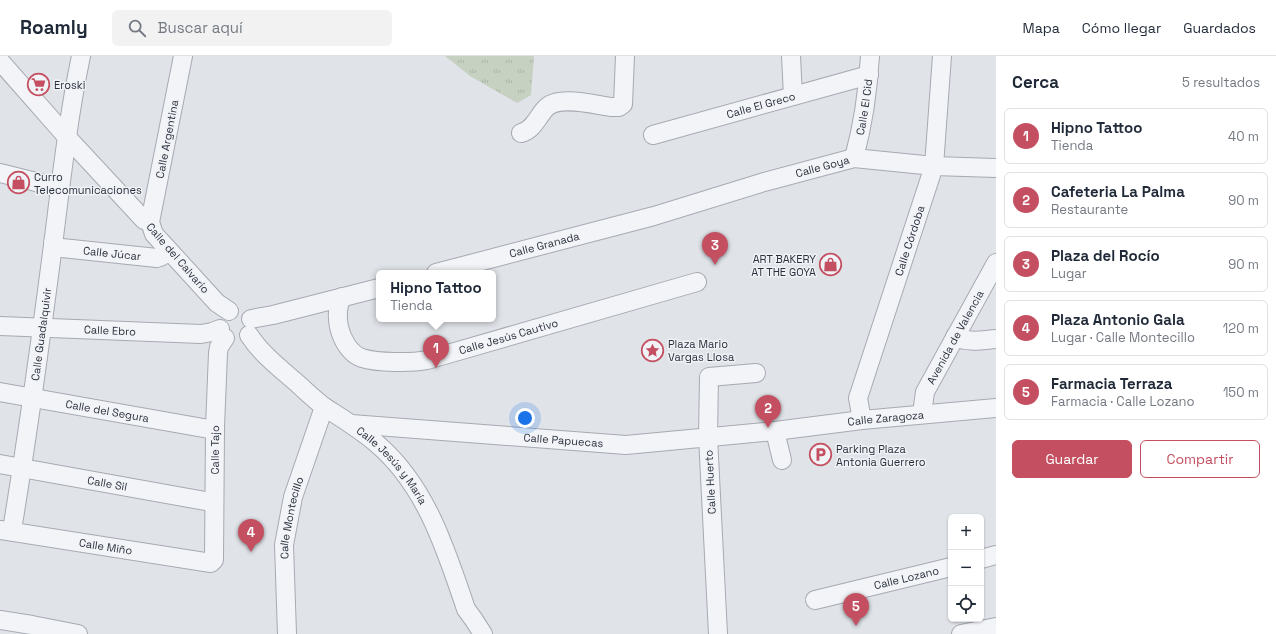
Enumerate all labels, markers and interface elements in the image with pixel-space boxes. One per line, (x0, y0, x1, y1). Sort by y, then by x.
search box (112, 10, 392, 46)
text: Roamly (20, 15, 88, 40)
icon: search (126, 17, 148, 39)
text: Buscar aquí (158, 18, 243, 37)
text: Mapa (1023, 19, 1060, 37)
text: Cómo llegar (1082, 19, 1161, 37)
text: Guardados (1183, 19, 1256, 37)
text: Cerca (1012, 71, 1059, 93)
supermarket icon: Eroski (25, 72, 51, 98)
text: 5 resultados (1182, 74, 1260, 91)
place label: Eroski (54, 78, 86, 92)
street label: Calle El Cid (853, 78, 875, 136)
street label: Calle El Greco (725, 89, 797, 121)
street label: Calle Argentina (153, 98, 182, 180)
text: Hipno Tattoo (1051, 118, 1142, 137)
text: 1 (1023, 128, 1029, 145)
text: 40 m (1228, 128, 1259, 145)
text: Tienda (1051, 137, 1093, 154)
street label: Calle Goya (794, 152, 852, 180)
shop icon: Curro Telecomunicaciones (6, 170, 32, 196)
place label: Curro Telecomunicaciones (34, 170, 142, 197)
text: Cafeteria La Palma (1051, 182, 1185, 201)
text: 2 (1022, 192, 1030, 209)
text: 90 m (1228, 192, 1259, 209)
text: Restaurante (1051, 201, 1128, 218)
street label: Calle Córdoba (892, 203, 928, 278)
street label: Calle del Calvario (144, 220, 213, 296)
street label: Calle Granada (508, 229, 582, 261)
pin: 3 (702, 232, 728, 265)
street label: Calle Júcar (82, 243, 142, 263)
text: Plaza del Rocío (1051, 246, 1160, 265)
place label: ART BAKERY AT THE GOYA (751, 252, 816, 279)
shop icon: ART BAKERY AT THE GOYA (818, 252, 844, 278)
text: 3 (1022, 256, 1030, 273)
text: 90 m (1228, 256, 1259, 273)
text: Lugar (1051, 265, 1087, 282)
popup (376, 270, 496, 322)
text: Hipno Tattoo (390, 278, 482, 297)
street label: Calle Guadalquivir (28, 287, 54, 382)
street label: Avenida de Valencia (924, 287, 987, 387)
text: Tienda (390, 297, 432, 314)
text: Plaza Antonio Gala (1051, 310, 1185, 329)
street label: Calle Jesús Cautivo (457, 316, 560, 357)
text: 4 (1022, 320, 1030, 337)
text: 120 m (1223, 320, 1259, 337)
street label: Calle Ebro (84, 322, 136, 338)
text: Lugar · Calle Montecillo (1051, 329, 1195, 346)
pin: 1 (423, 335, 449, 368)
place icon: Plaza Mario Vargas Llosa (640, 337, 666, 363)
place label: Plaza Mario Vargas Llosa (668, 337, 735, 364)
text: Farmacia Terraza (1051, 374, 1173, 393)
text: 5 (1022, 384, 1030, 401)
text: 150 m (1223, 384, 1259, 401)
text: Farmacia · Calle Lozano (1051, 393, 1195, 410)
pin: 2 (755, 395, 781, 428)
street label: Calle del Segura (64, 397, 151, 425)
street label: Calle Zaragoza (847, 407, 925, 429)
your location (515, 408, 535, 428)
street label: Calle Jesús y María (354, 423, 431, 508)
street label: Calle Tajo (208, 425, 222, 474)
street label: Calle Papuecas (523, 430, 604, 450)
button: Guardar (1012, 440, 1132, 478)
button: Compartir (1140, 440, 1260, 478)
parking icon: Parking Plaza Antonia Guerrero (808, 442, 834, 468)
place label: Parking Plaza Antonia Guerrero (836, 442, 926, 469)
street label: Calle Huerto (701, 449, 719, 515)
street label: Calle Sil (86, 473, 128, 494)
street label: Calle Montecillo (277, 475, 307, 559)
map controls (948, 514, 984, 622)
button: + (948, 514, 984, 550)
pin: 4 (238, 519, 264, 552)
street label: Calle Miño (78, 535, 134, 558)
button: − (948, 550, 984, 586)
street label: Calle Lozano (872, 563, 940, 592)
button: locate (948, 586, 984, 622)
pin: 5 (843, 593, 869, 626)

